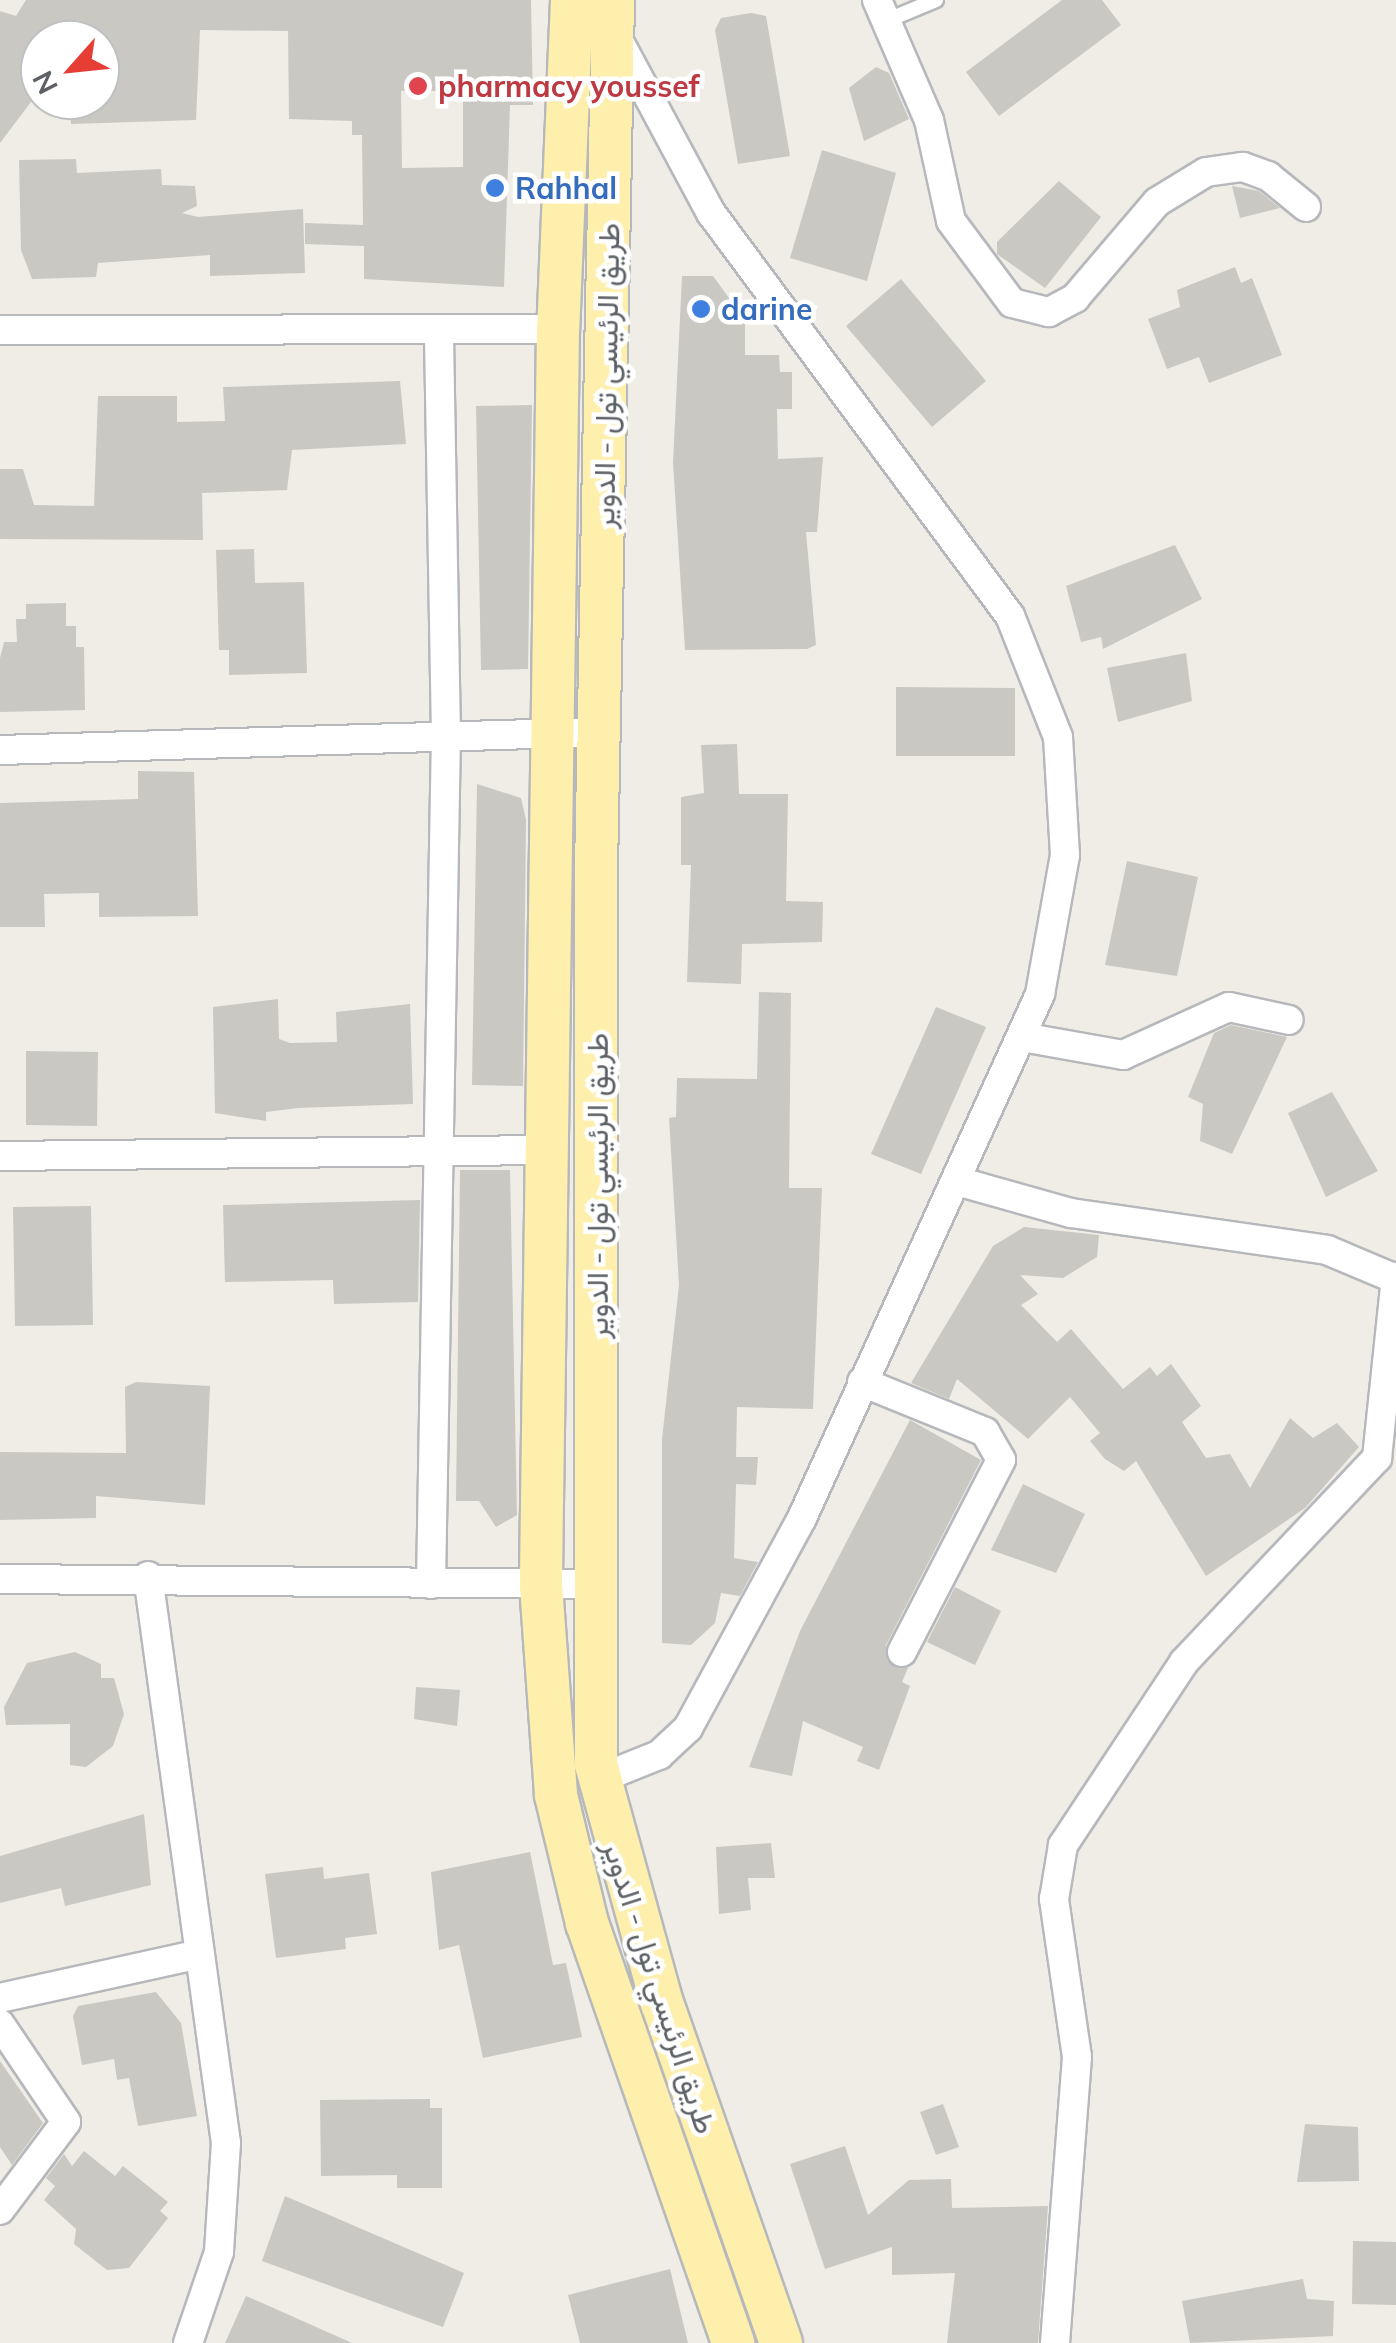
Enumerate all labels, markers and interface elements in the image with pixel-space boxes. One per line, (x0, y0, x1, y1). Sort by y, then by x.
north arrow (20, 20, 120, 120)
text: N (24, 66, 65, 100)
place label: pharmacy youssef (438, 68, 700, 104)
marker: pharmacy youssef (407, 75, 429, 97)
place label: Rahhal (515, 170, 617, 206)
marker: Rahhal (484, 177, 506, 199)
street label: طريق الرئيسي تول - الدوير (585, 223, 627, 529)
place label: darine (721, 291, 812, 327)
marker: darine (690, 298, 712, 320)
street label: طريق الرئيسي تول - الدوير (579, 1033, 615, 1339)
street label: طريق الرئيسي تول - الدوير (596, 1836, 724, 2138)

